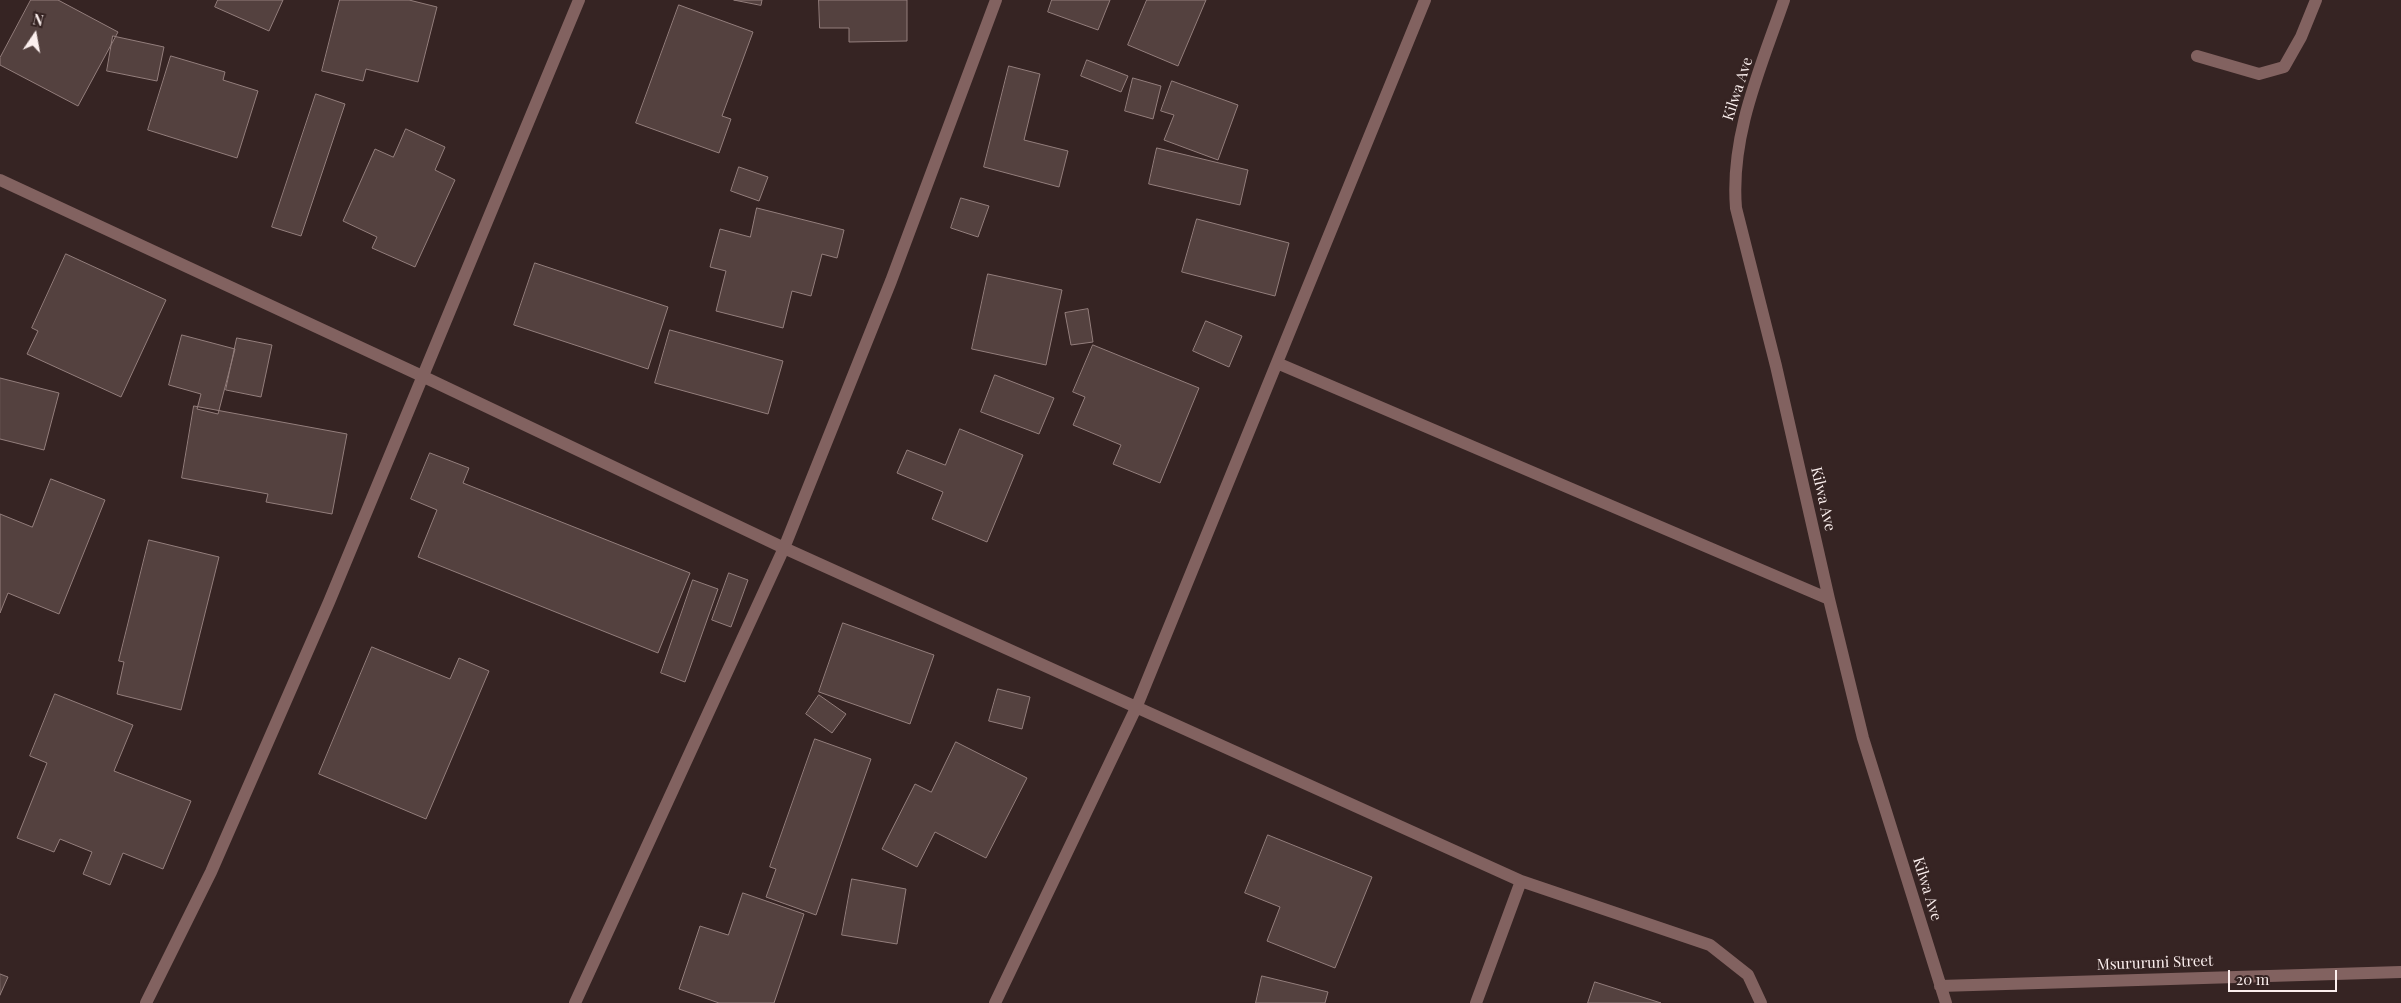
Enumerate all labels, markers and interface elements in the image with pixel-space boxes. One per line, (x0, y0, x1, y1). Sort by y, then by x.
text: N (31, 9, 45, 30)
north arrow (10, 10, 60, 60)
street label: Kilwa Ave (1719, 55, 1757, 123)
street label: Kilwa Ave (1807, 465, 1839, 533)
street label: Kilwa Ave (1909, 855, 1945, 923)
street label: Msururuni Street (2096, 952, 2214, 974)
scale bar (2231, 960, 2340, 992)
text: 20 m (2236, 969, 2269, 989)

